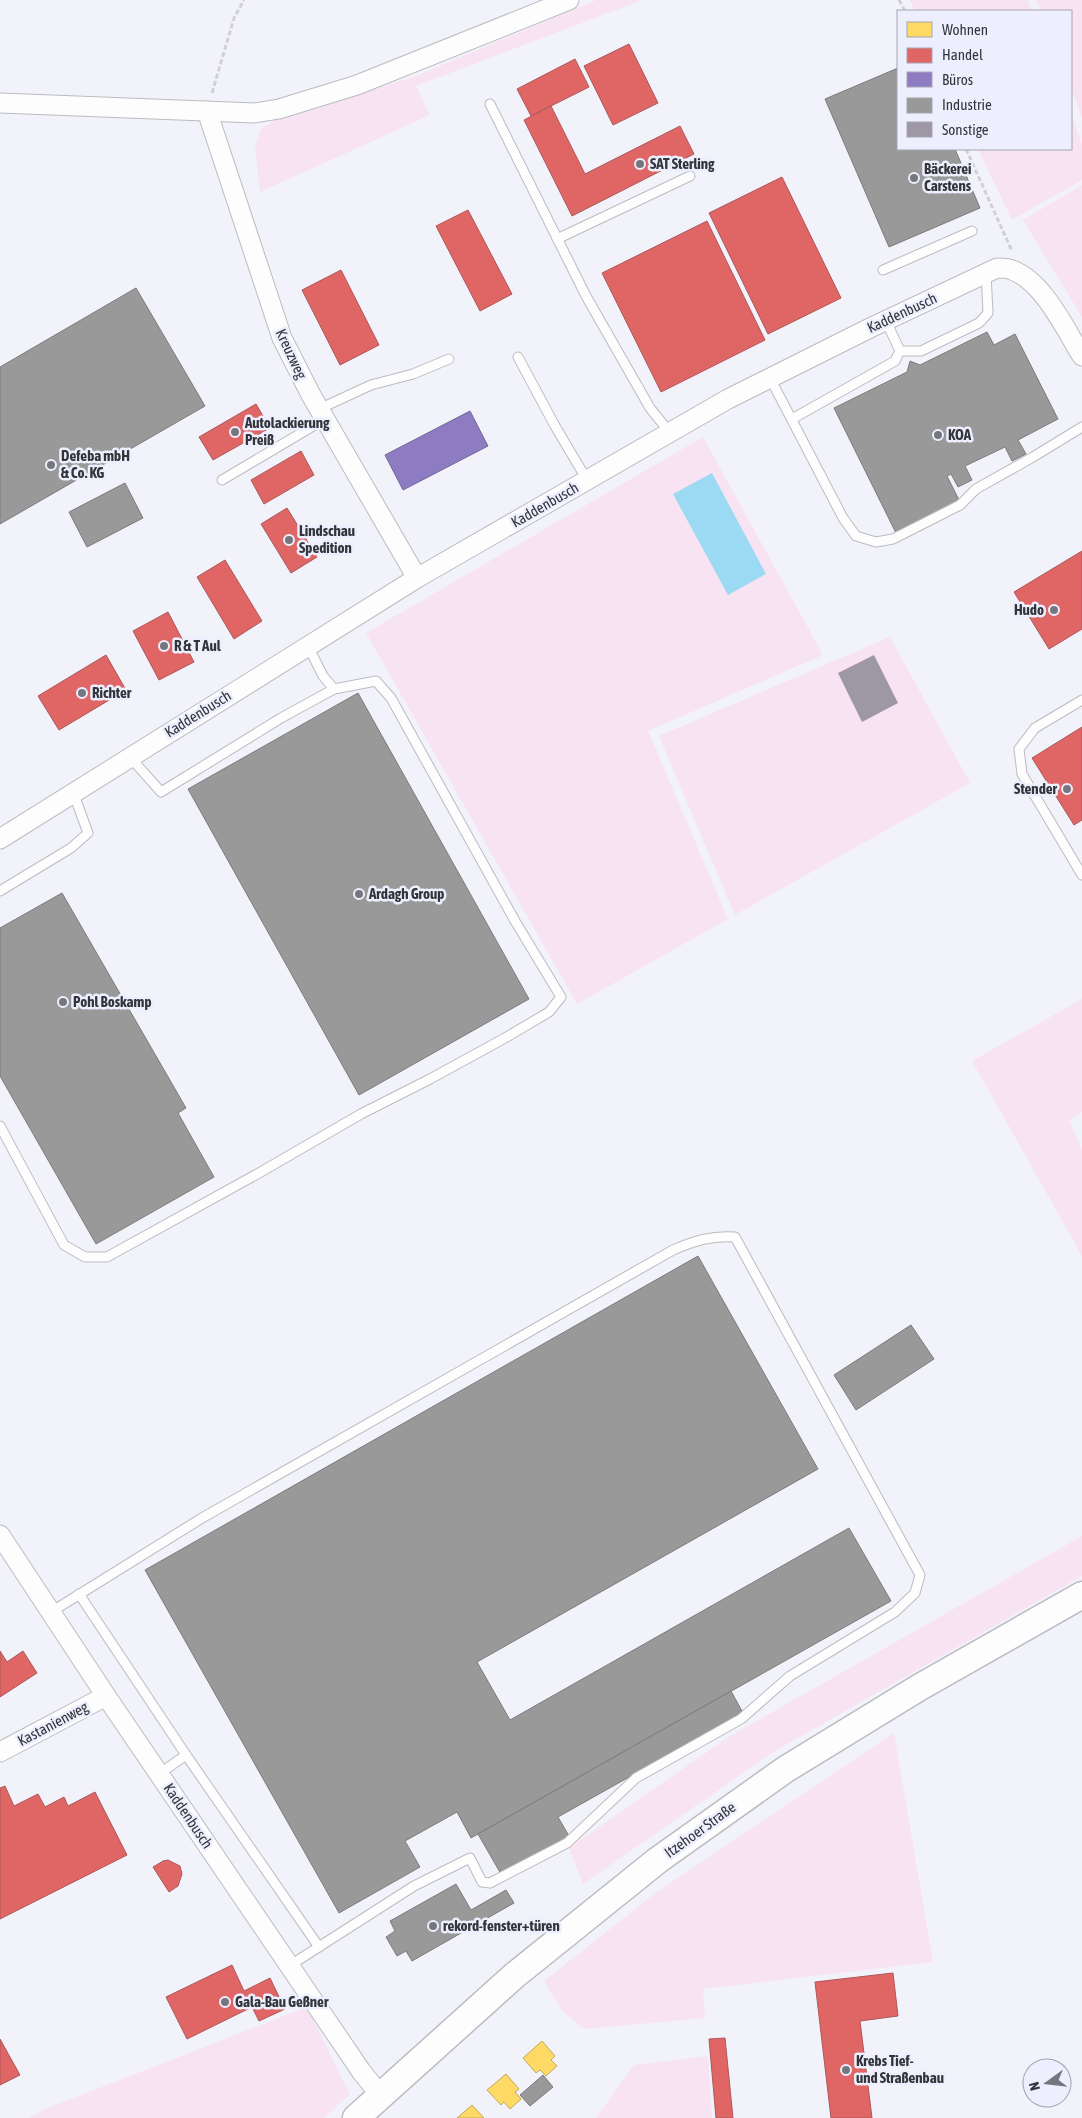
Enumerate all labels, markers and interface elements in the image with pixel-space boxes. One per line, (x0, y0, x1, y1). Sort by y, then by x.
legend (897, 10, 1072, 150)
text: Wohnen (942, 21, 988, 38)
text: Handel (942, 46, 983, 63)
text: Büros (942, 71, 973, 88)
text: Industrie (942, 96, 992, 113)
text: Sonstige (942, 121, 989, 138)
place label: SAT Sterling (650, 155, 715, 172)
marker: SAT Sterling (634, 158, 646, 170)
place label: Bäckerei Carstens (924, 160, 972, 194)
marker: Bäckerei Carstens (908, 172, 920, 184)
street label: Kaddenbusch (864, 289, 939, 336)
street label: Kreuzweg (272, 326, 311, 382)
place label: Autolackierung Preiß (244, 414, 330, 448)
marker: Autolackierung Preiß (229, 426, 241, 438)
place label: KOA (948, 426, 972, 443)
marker: KOA (932, 429, 944, 441)
place label: Defeba mbH & Co. KG (61, 447, 130, 481)
marker: Defeba mbH & Co. KG (45, 459, 57, 471)
street label: Kaddenbusch (508, 479, 581, 531)
place label: Lindschau Spedition (299, 522, 355, 556)
marker: Lindschau Spedition (283, 534, 295, 546)
place label: Hudo (1014, 601, 1044, 618)
marker: Hudo (1048, 604, 1060, 616)
place label: R & T Aul (174, 637, 222, 654)
marker: R & T Aul (158, 640, 170, 652)
place label: Richter (92, 684, 132, 701)
marker: Richter (76, 687, 88, 699)
street label: Kaddenbusch (162, 687, 234, 741)
place label: Stender (1014, 780, 1058, 797)
marker: Stender (1061, 783, 1073, 795)
place label: Ardagh Group (368, 885, 444, 902)
marker: Ardagh Group (353, 888, 365, 900)
place label: Pohl Boskamp (73, 993, 152, 1010)
marker: Pohl Boskamp (57, 996, 69, 1008)
street label: Kastanienweg (15, 1698, 91, 1749)
street label: Kaddenbusch (160, 1780, 216, 1851)
street label: Itzehoer Straße (661, 1798, 739, 1861)
place label: rekord-fenster+türen (443, 1917, 560, 1934)
marker: rekord-fenster+türen (427, 1920, 439, 1932)
place label: Gala-Bau Geßner (235, 1993, 329, 2010)
marker: Gala-Bau Geßner (219, 1996, 231, 2008)
place label: Krebs Tief- und Straßenbau (856, 2052, 944, 2086)
north arrow (1022, 2058, 1072, 2108)
marker: Krebs Tief- und Straßenbau (840, 2064, 852, 2076)
text: N (1026, 2080, 1043, 2092)

